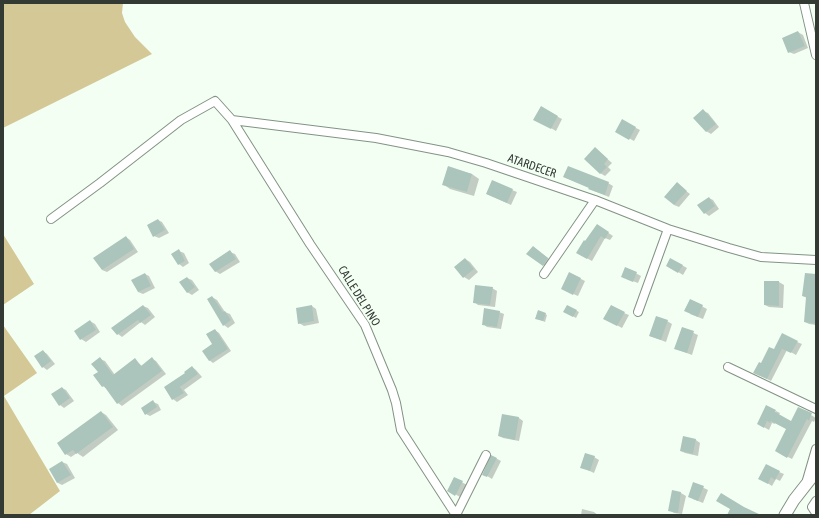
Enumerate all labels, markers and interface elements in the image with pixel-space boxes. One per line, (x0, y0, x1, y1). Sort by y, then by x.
street label: ATARDECER (506, 151, 558, 181)
street label: CALLE DEL PINO (335, 263, 383, 329)

